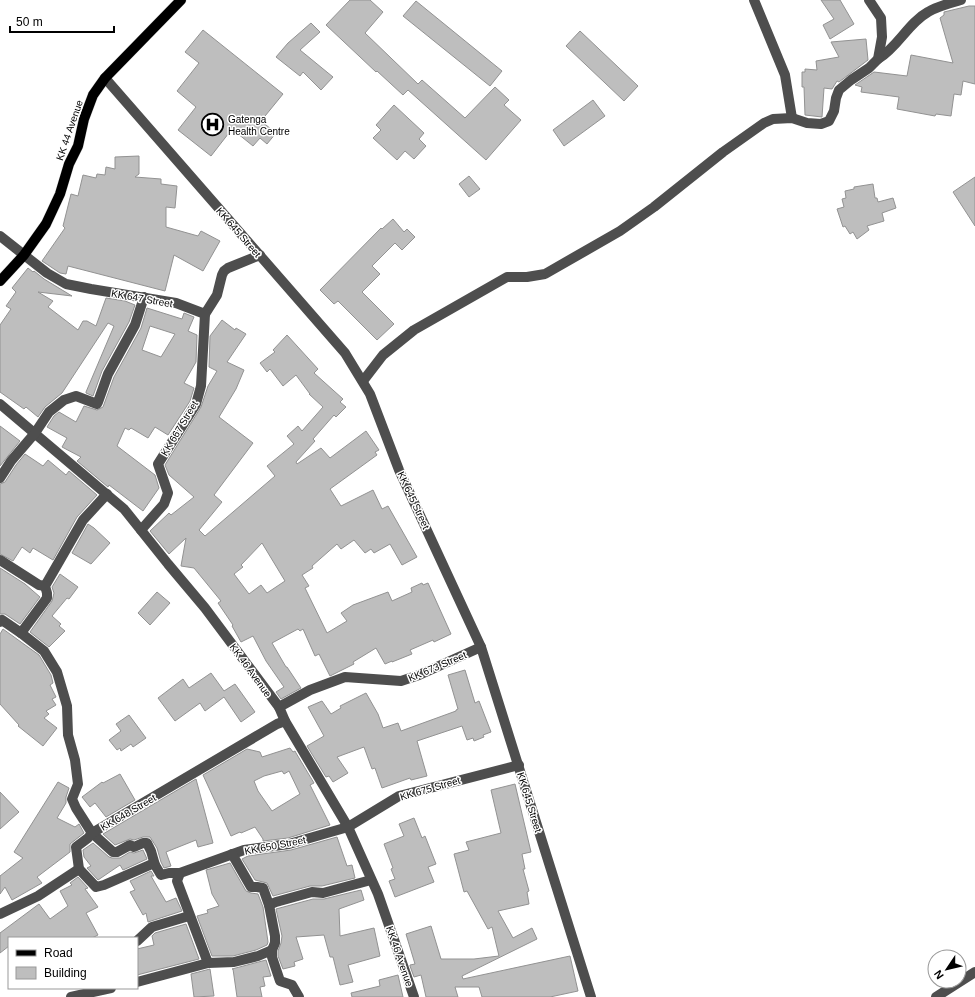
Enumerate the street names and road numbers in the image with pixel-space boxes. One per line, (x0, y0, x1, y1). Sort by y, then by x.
street label: KK 44 Avenue (54, 98, 85, 162)
street label: KK 645 Street (214, 205, 263, 260)
street label: KK 647 Street (110, 288, 174, 309)
street label: KK 667 Street (159, 399, 200, 458)
street label: KK 645 Street (395, 470, 432, 531)
street label: KK 46 Avenue (228, 641, 274, 699)
street label: KK 673 Street (406, 649, 468, 684)
street label: KK 645 Street (515, 771, 544, 834)
street label: KK 675 Street (399, 775, 462, 802)
street label: KK 648 Street (99, 792, 158, 833)
street label: KK 650 Street (243, 834, 307, 857)
street label: KK 46 Avenue (384, 924, 415, 988)

